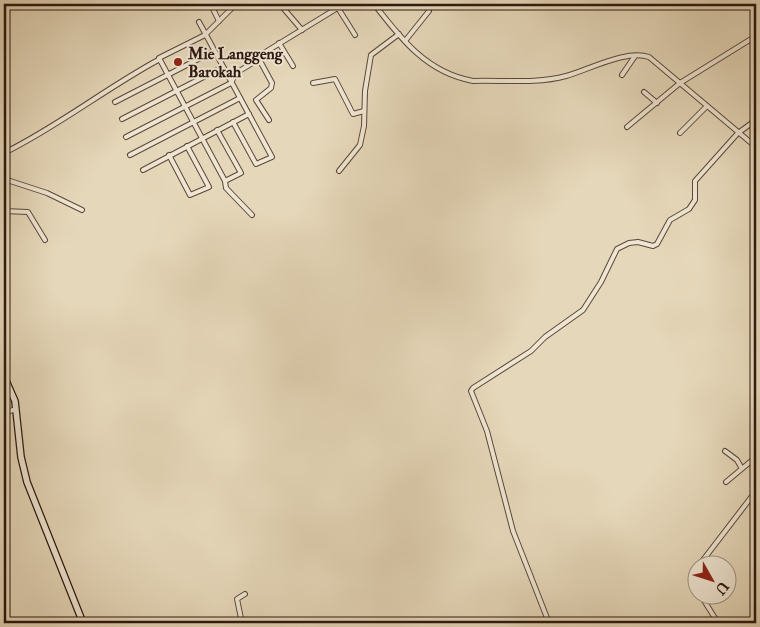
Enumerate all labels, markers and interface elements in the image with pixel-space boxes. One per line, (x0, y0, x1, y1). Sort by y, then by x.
place label: Mie Langgeng Barokah (187, 44, 284, 82)
marker: Mie Langgeng Barokah (172, 56, 184, 68)
north arrow (688, 554, 738, 604)
text: U (711, 578, 732, 598)

